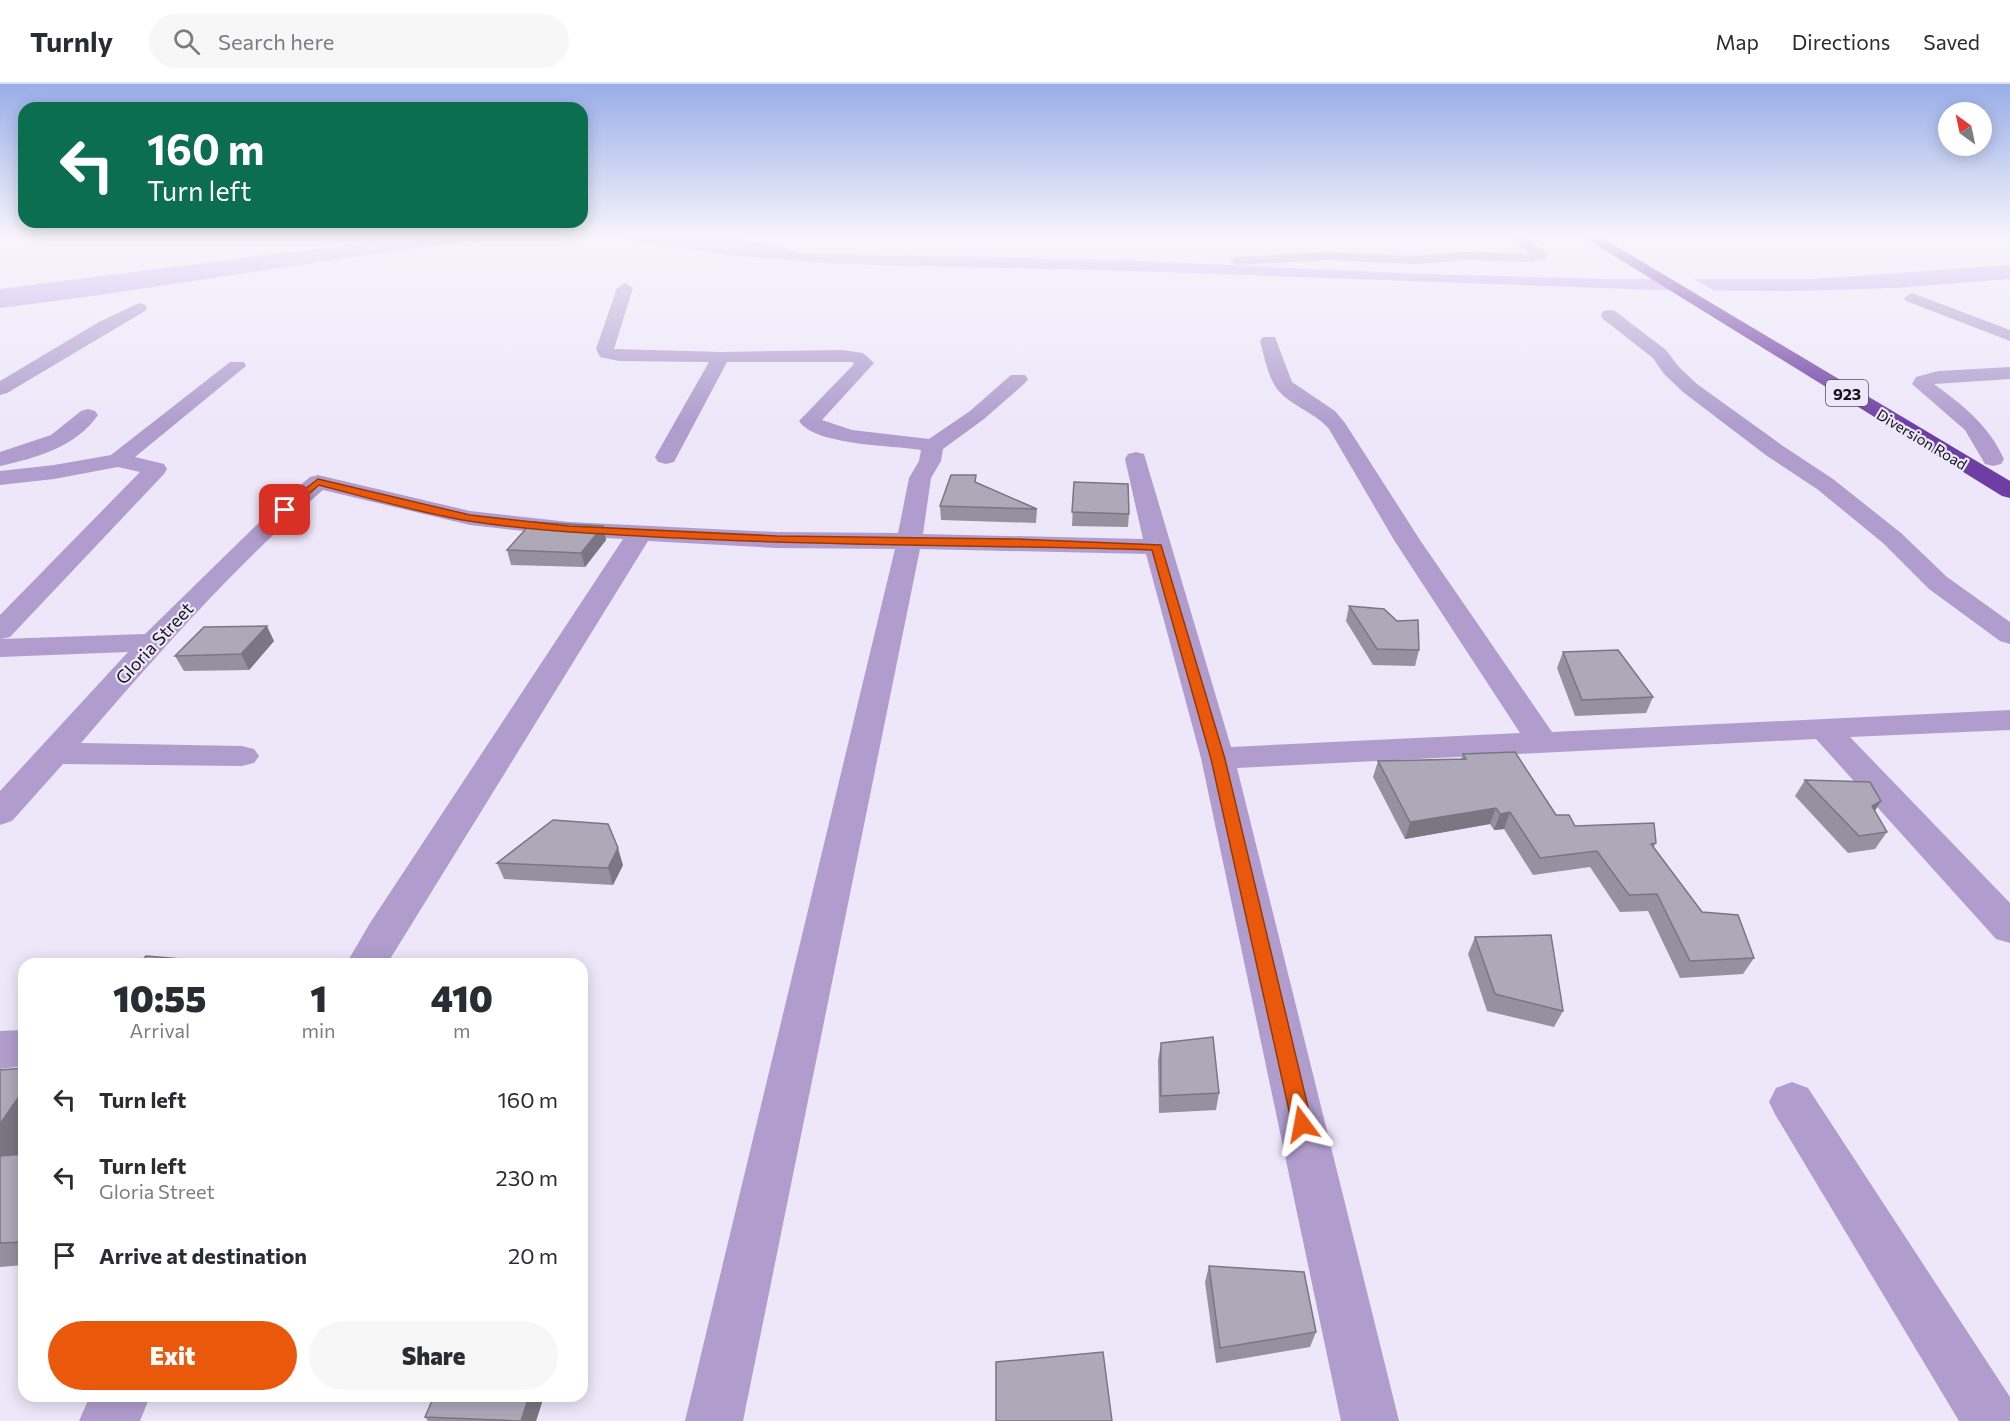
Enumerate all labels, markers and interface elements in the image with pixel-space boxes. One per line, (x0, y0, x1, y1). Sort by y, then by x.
search box (149, 14, 569, 68)
text: Turnly (30, 24, 113, 58)
icon: search (170, 25, 203, 58)
text: Search here (218, 28, 334, 55)
text: Map (1716, 29, 1759, 54)
text: Directions (1792, 29, 1890, 54)
text: Saved (1923, 29, 1980, 54)
north arrow (1938, 102, 1992, 156)
map controls (1938, 102, 1992, 156)
text: 160 m (147, 122, 265, 174)
icon: left (48, 126, 126, 204)
text: Turn left (147, 174, 251, 207)
road number: 923 (1826, 380, 1868, 406)
street label: Diversion Road (1874, 405, 1970, 473)
pin (259, 484, 310, 535)
icon: arrive (268, 493, 301, 526)
street label: Gloria Street (110, 597, 198, 689)
text: 10:55 (113, 975, 206, 1019)
text: 1 (310, 975, 327, 1019)
text: 410 (431, 975, 493, 1019)
text: Arrival (129, 1018, 190, 1042)
text: min (302, 1018, 336, 1042)
text: m (453, 1018, 471, 1042)
icon: left (48, 1083, 81, 1116)
text: Turn left (99, 1086, 186, 1113)
text: 160 m (497, 1086, 558, 1113)
position arrow (1270, 1092, 1334, 1156)
text: Turn left (99, 1152, 186, 1179)
icon: left (48, 1161, 81, 1194)
text: 230 m (495, 1164, 558, 1191)
text: Gloria Street (99, 1179, 215, 1203)
icon: arrive (48, 1239, 81, 1272)
text: Arrive at destination (99, 1242, 307, 1269)
text: 20 m (508, 1242, 558, 1269)
button: Exit (48, 1321, 297, 1390)
button: Share (309, 1321, 558, 1390)

